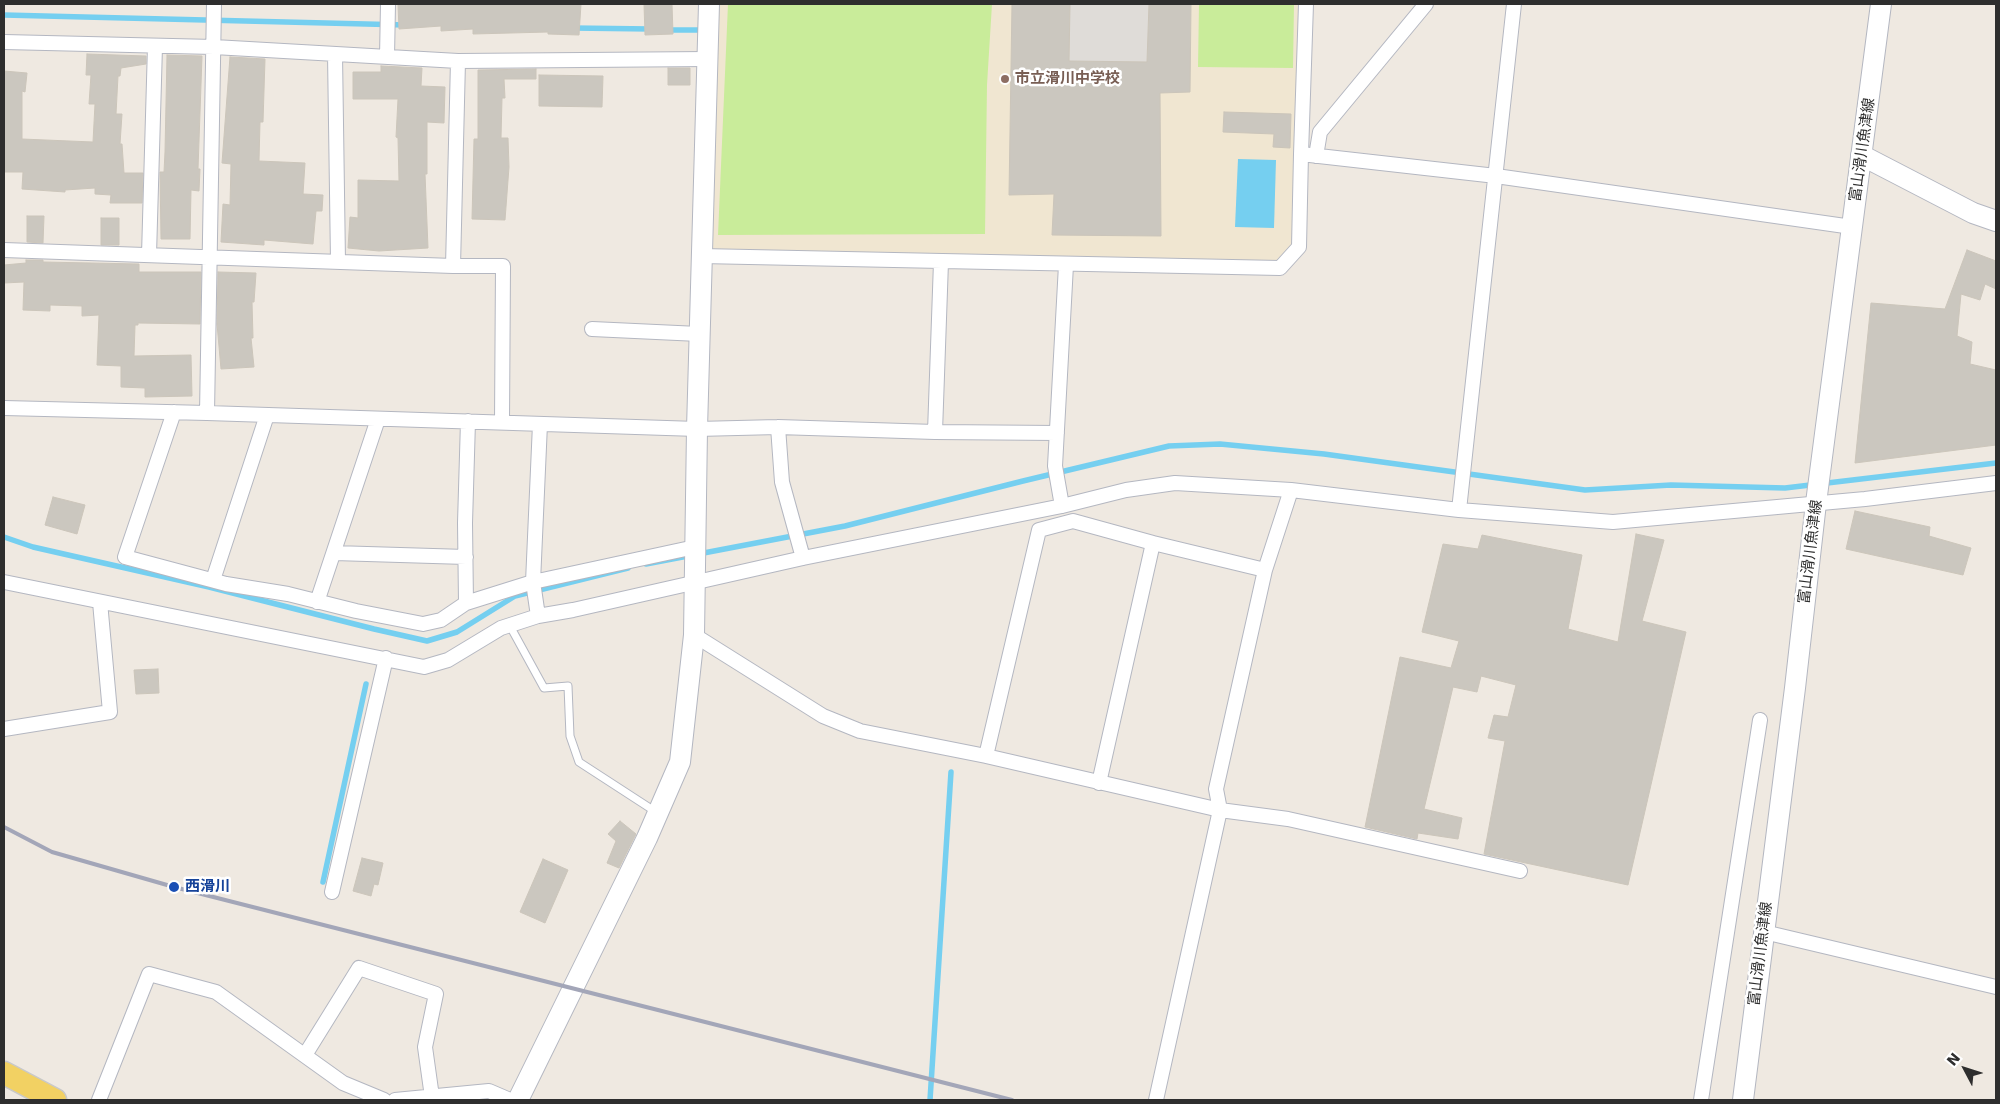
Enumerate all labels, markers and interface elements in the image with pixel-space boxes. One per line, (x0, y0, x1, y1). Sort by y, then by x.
place label: 市立滑川中学校 (1015, 70, 1120, 88)
marker: 市立滑川中学校 (999, 73, 1011, 85)
street label: 富山滑川魚津線 (1847, 97, 1879, 203)
street label: 富山滑川魚津線 (1796, 499, 1826, 605)
place label: 西滑川 (185, 878, 230, 896)
marker: 西滑川 (167, 880, 181, 894)
street label: 富山滑川魚津線 (1746, 901, 1776, 1007)
north arrow (1940, 1044, 1990, 1094)
text: N (1944, 1050, 1963, 1069)

